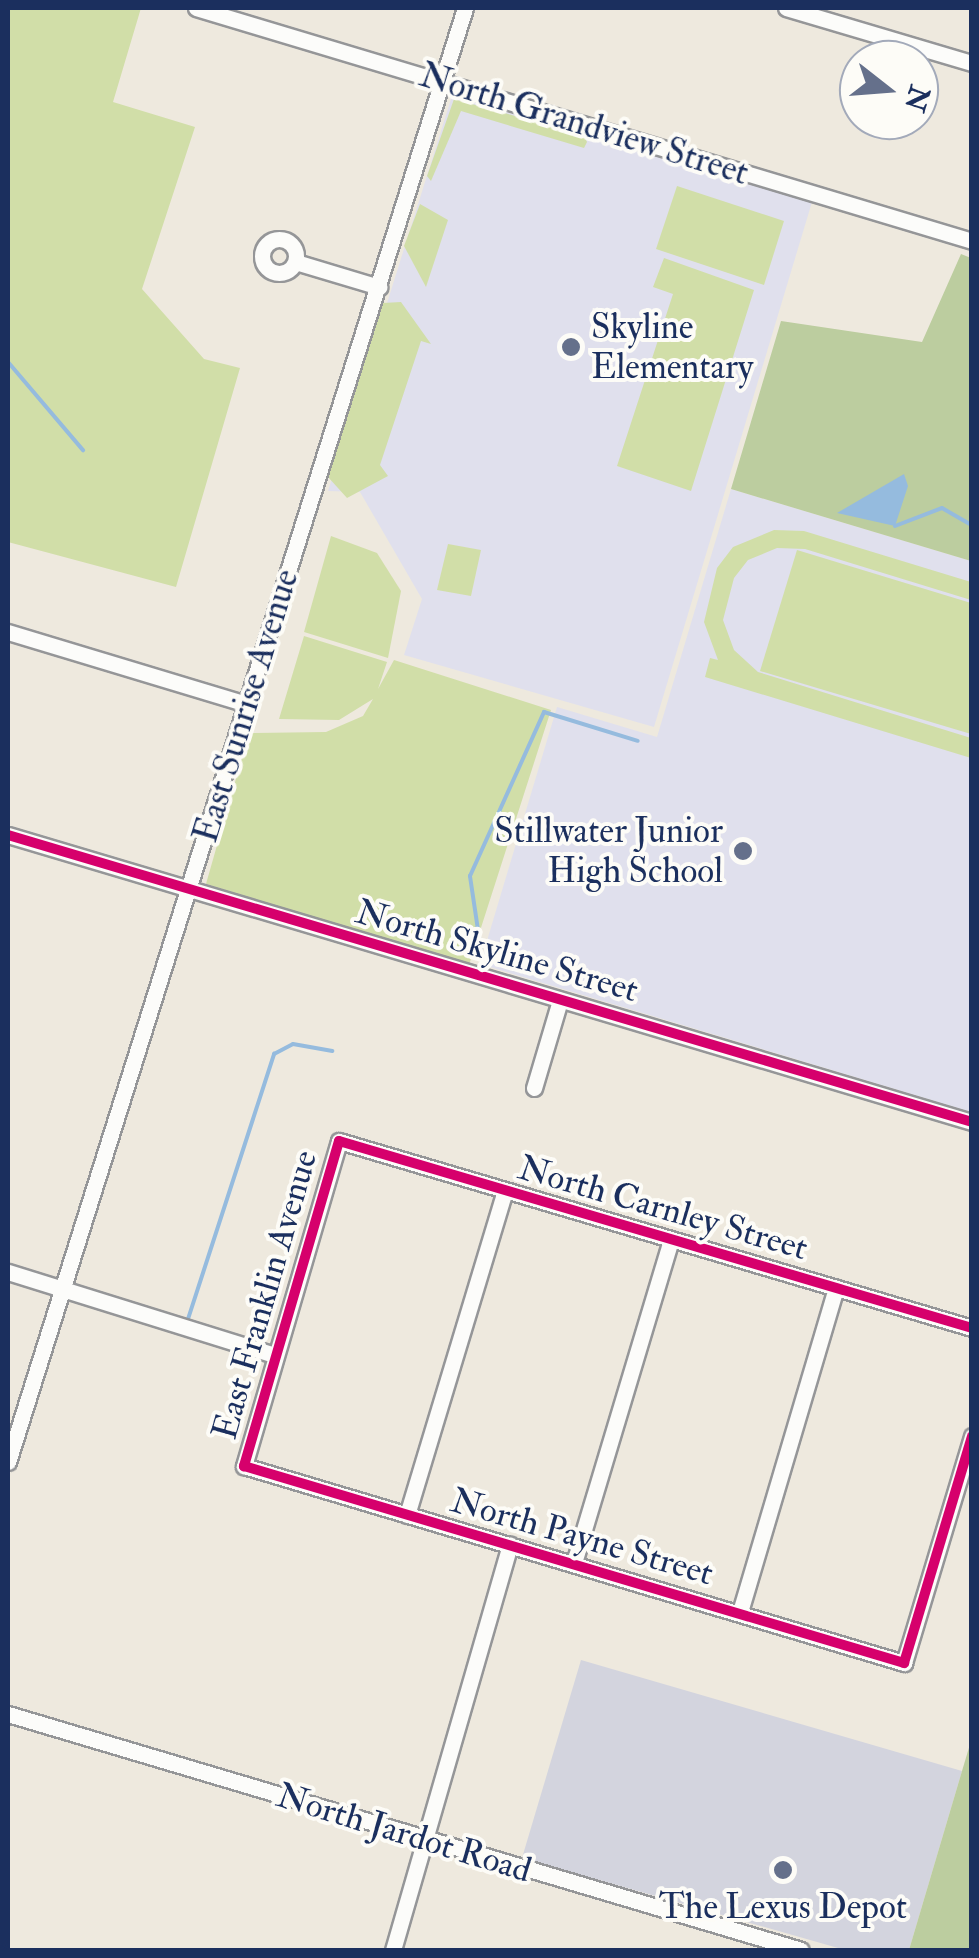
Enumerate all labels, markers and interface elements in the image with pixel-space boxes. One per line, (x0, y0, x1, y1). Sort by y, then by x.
north arrow (839, 40, 939, 140)
street label: North Grandview Street (415, 54, 753, 194)
text: N (896, 81, 937, 115)
place label: Skyline Elementary (591, 306, 753, 388)
marker: Skyline Elementary (560, 336, 582, 358)
street label: East Sunrise Avenue (184, 564, 308, 848)
place label: Stillwater Junior High School (494, 810, 723, 892)
marker: Stillwater Junior High School (732, 840, 754, 862)
street label: North Skyline Street (351, 891, 643, 1011)
street label: East Franklin Avenue (204, 1146, 326, 1444)
street label: North Carnley Street (513, 1147, 813, 1269)
street label: North Payne Street (446, 1479, 718, 1595)
street label: North Jardot Road (272, 1774, 536, 1892)
marker: The Lexus Depot (772, 1859, 794, 1881)
place label: The Lexus Depot (659, 1886, 907, 1928)

